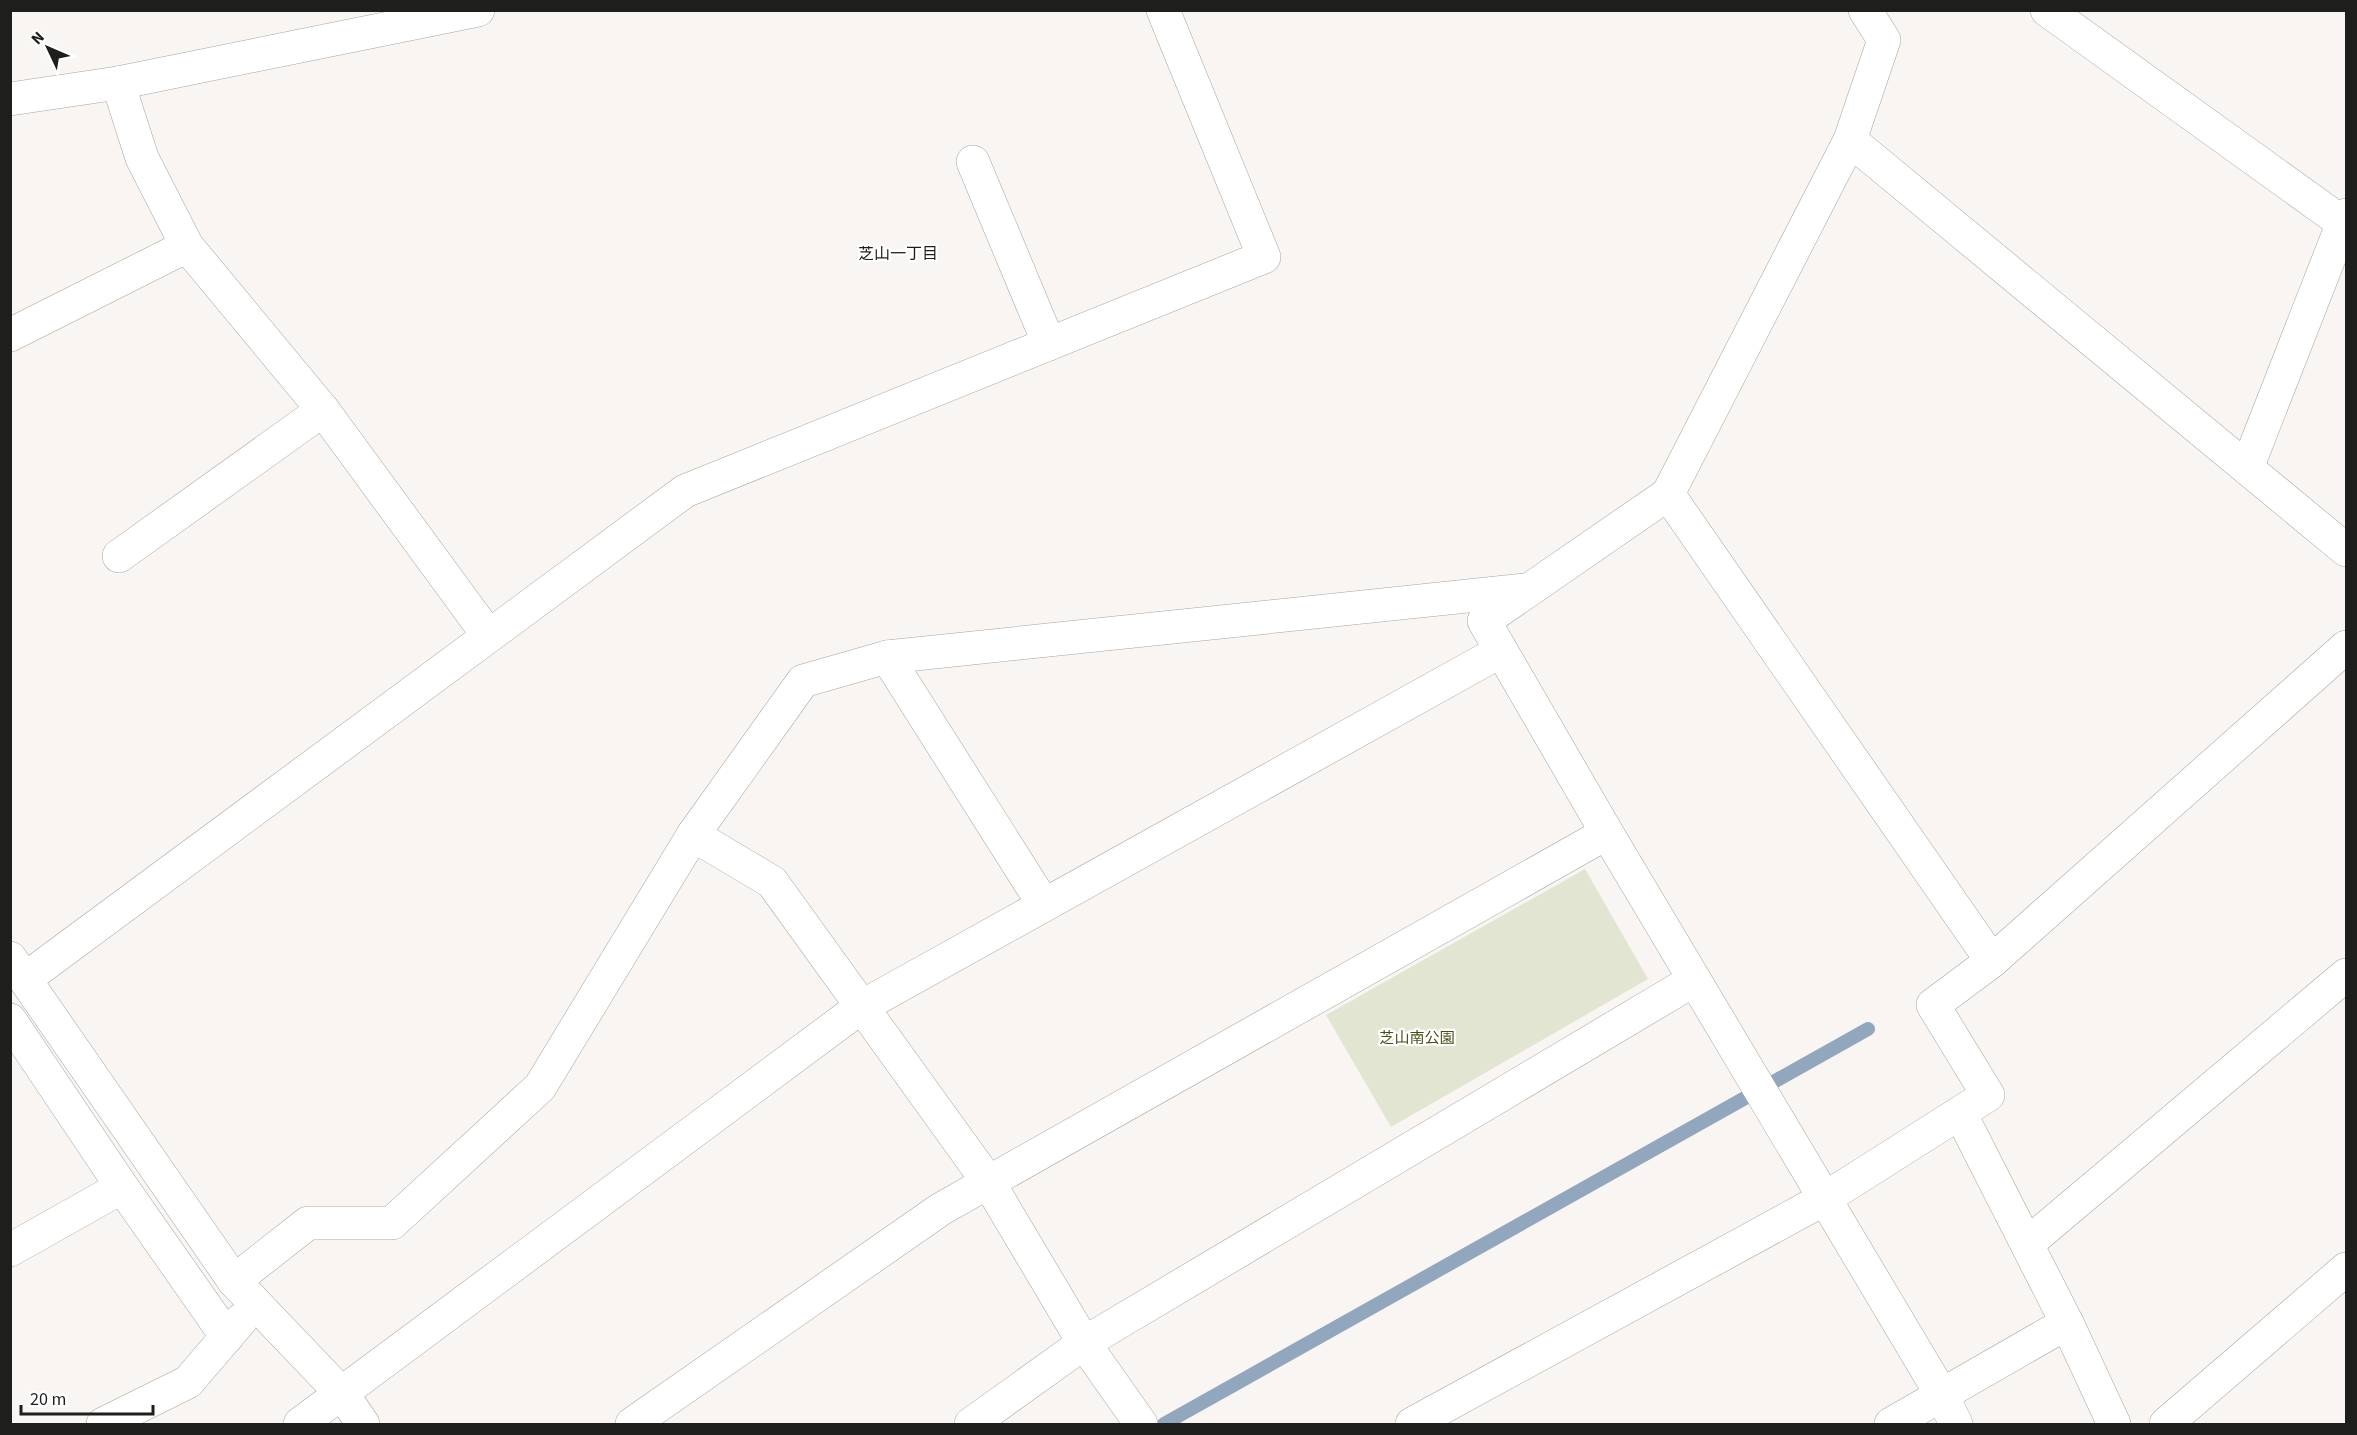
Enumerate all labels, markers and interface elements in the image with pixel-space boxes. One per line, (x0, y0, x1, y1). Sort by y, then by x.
north arrow (18, 18, 78, 78)
text: N (26, 27, 50, 50)
district label: 芝山一丁目 (858, 243, 938, 265)
park label: 芝山南公園 (1379, 1028, 1455, 1049)
scale bar (21, 1378, 153, 1416)
text: 20 m (30, 1387, 66, 1412)

